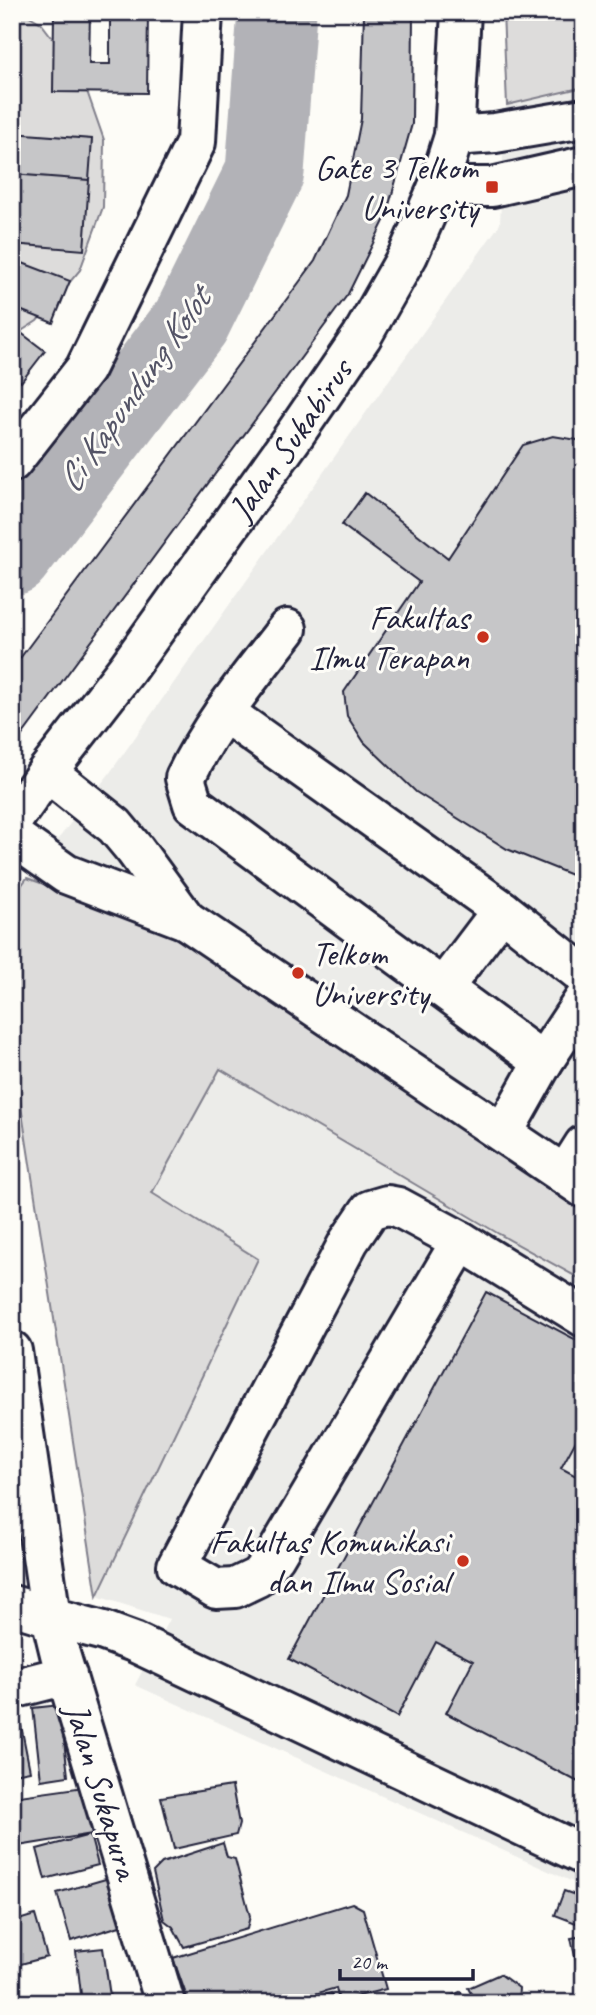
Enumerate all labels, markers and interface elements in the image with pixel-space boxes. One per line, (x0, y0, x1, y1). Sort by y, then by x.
place label: Gate 3 Telkom University (315, 145, 481, 230)
marker: Gate 3 Telkom University (484, 179, 500, 195)
water label: Ci Kapundung Kolot (45, 273, 224, 501)
street label: Jalan Sukabirus (217, 348, 364, 531)
place label: Fakultas Ilmu Terapan (309, 595, 472, 680)
marker: Fakultas Ilmu Terapan (475, 629, 491, 645)
place label: Telkom University (312, 931, 432, 1016)
marker: Telkom University (290, 965, 306, 981)
place label: Fakultas Komunikasi dan Ilmu Sosial (210, 1519, 455, 1604)
marker: Fakultas Komunikasi dan Ilmu Sosial (455, 1553, 471, 1569)
street label: Jalan Sukapura (53, 1696, 151, 1887)
scale bar (340, 1938, 474, 1982)
text: 20 m (351, 1949, 389, 1975)

